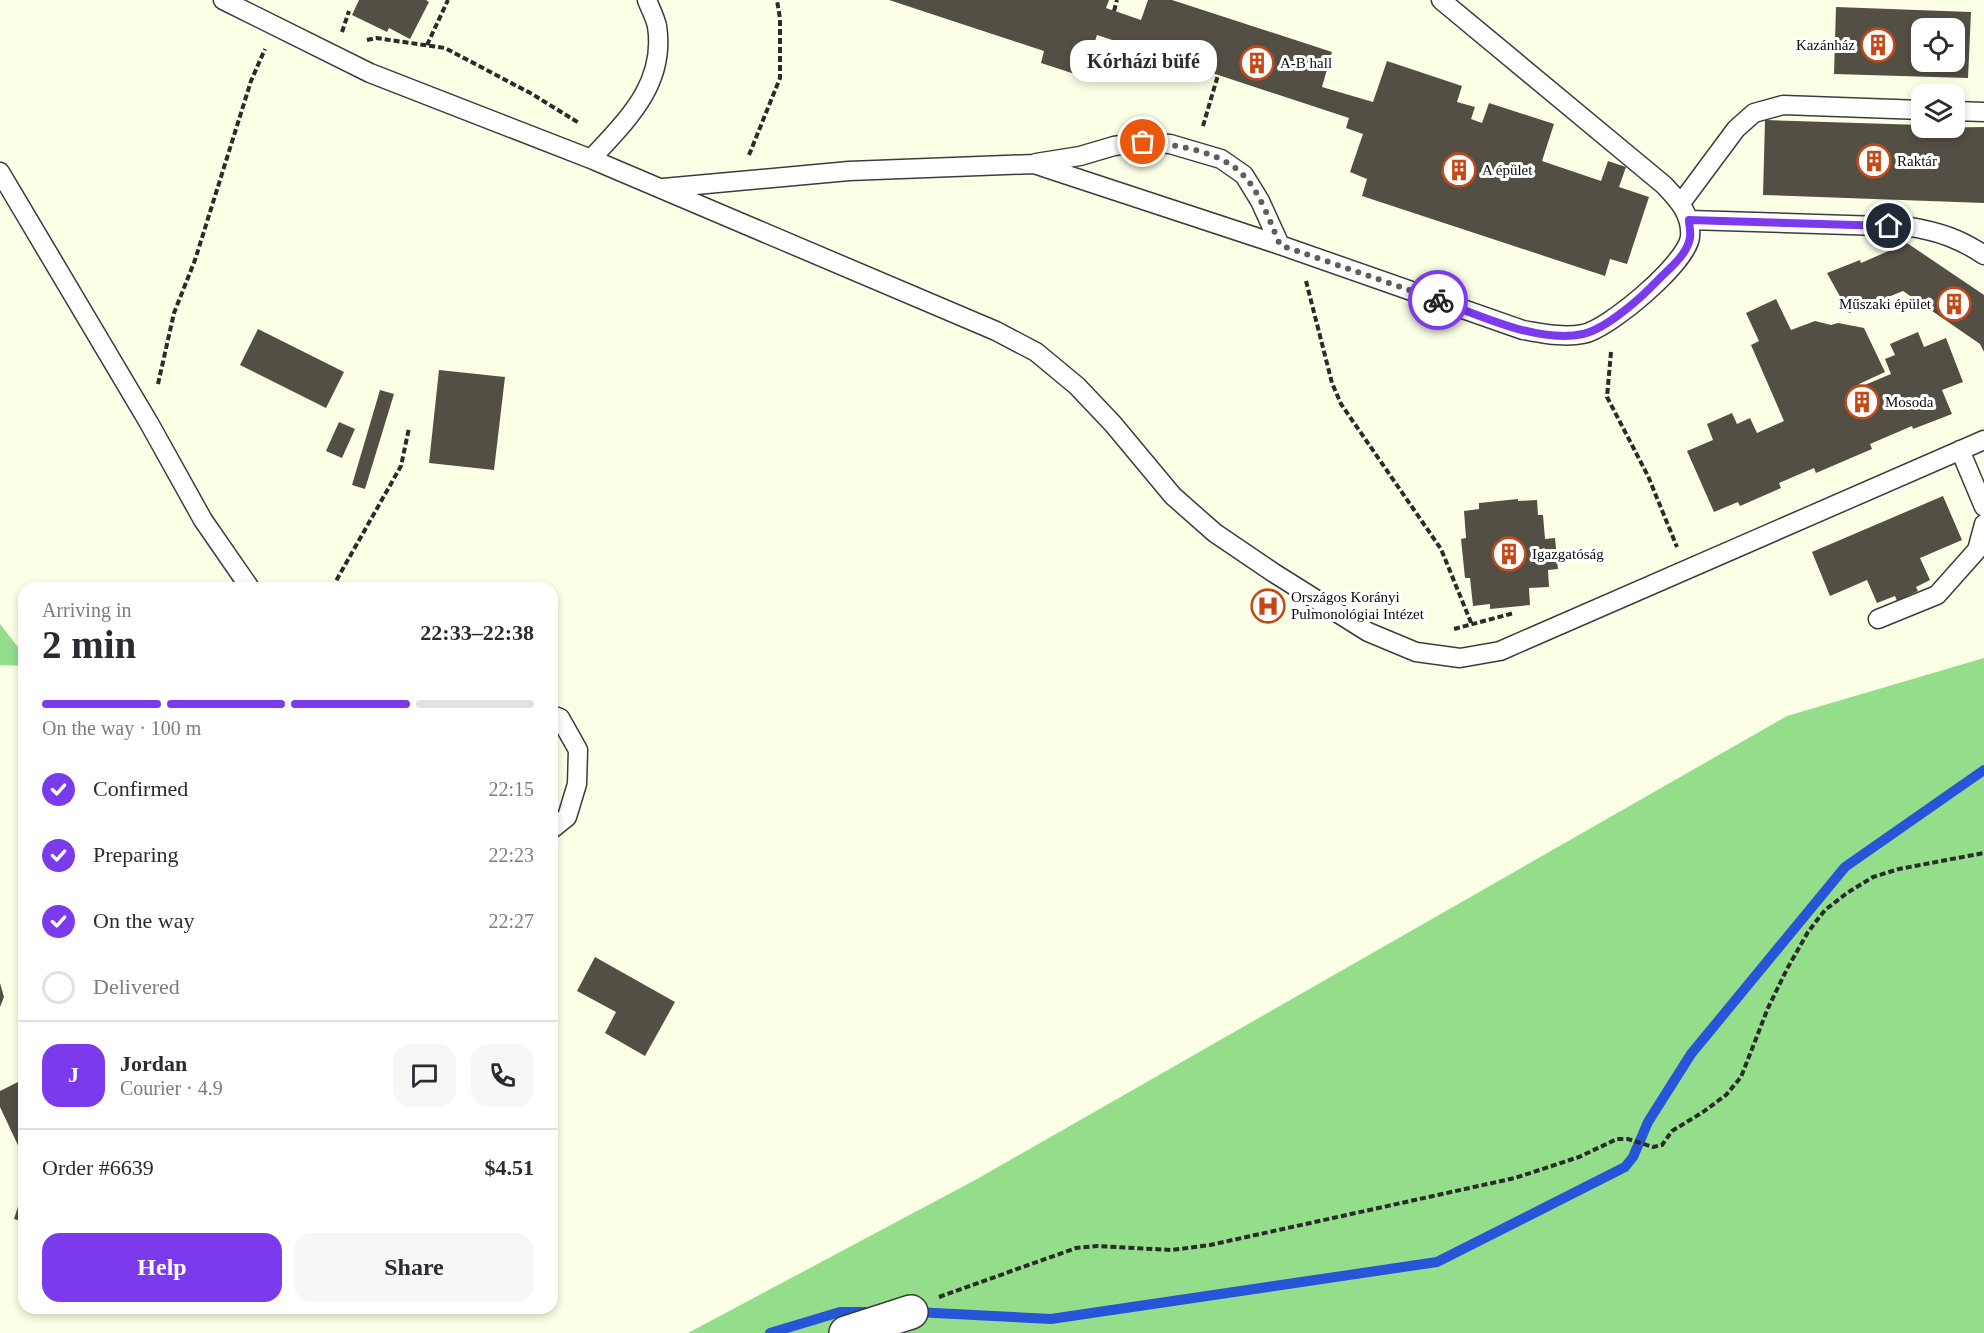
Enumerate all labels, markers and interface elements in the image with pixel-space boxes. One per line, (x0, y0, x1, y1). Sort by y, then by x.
map controls (1911, 18, 1965, 138)
button: locate (1911, 18, 1965, 72)
building icon: Kazánház (1860, 27, 1896, 63)
place label: Kazánház (1796, 37, 1855, 53)
callout: Kórházi büfé (1070, 40, 1216, 82)
building icon: A-B hall (1239, 45, 1275, 81)
text: Kórházi büfé (1087, 50, 1200, 72)
place label: A-B hall (1280, 55, 1332, 71)
button: layers (1911, 84, 1965, 138)
pin (1117, 116, 1168, 167)
icon: bag (1126, 125, 1159, 158)
building icon: Raktár (1856, 143, 1892, 179)
building icon: A épület (1441, 152, 1477, 188)
place label: Raktár (1897, 153, 1937, 169)
place label: A épület (1482, 162, 1533, 178)
pin (1863, 200, 1914, 251)
icon: home (1872, 209, 1905, 242)
courier (1408, 270, 1468, 330)
icon: bike (1422, 284, 1455, 317)
building icon: Műszaki épület (1936, 286, 1972, 322)
place label: Műszaki épület (1839, 296, 1932, 312)
building icon: Mosoda (1844, 384, 1880, 420)
place label: Mosoda (1885, 394, 1934, 410)
building icon: Igazgatóság (1491, 536, 1527, 572)
place label: Igazgatóság (1532, 546, 1604, 562)
hospital icon: Országos Korányi Pulmonológiai Intézet (1250, 588, 1286, 624)
place label: Országos Korányi Pulmonológiai Intézet (1291, 589, 1425, 622)
text: Arriving in (42, 599, 131, 621)
text: 22:33–22:38 (420, 620, 534, 645)
text: 2 min (42, 623, 136, 666)
text: On the way · 100 m (42, 717, 201, 739)
icon: check (42, 773, 75, 806)
text: Confirmed (93, 776, 188, 801)
text: 22:15 (488, 778, 534, 800)
icon: check (42, 839, 75, 872)
text: Preparing (93, 842, 179, 867)
text: 22:23 (488, 844, 534, 866)
icon: check (42, 905, 75, 938)
text: On the way (93, 908, 194, 933)
text: 22:27 (488, 910, 534, 932)
text: Delivered (93, 974, 180, 999)
button: chat (393, 1044, 456, 1107)
button: phone (471, 1044, 534, 1107)
text: Jordan (120, 1051, 187, 1076)
text: J (68, 1062, 79, 1087)
text: Courier · 4.9 (120, 1077, 223, 1099)
text: Order #6639 (42, 1155, 154, 1180)
text: $4.51 (485, 1155, 534, 1180)
button: Help (42, 1233, 282, 1302)
button: Share (294, 1233, 534, 1302)

